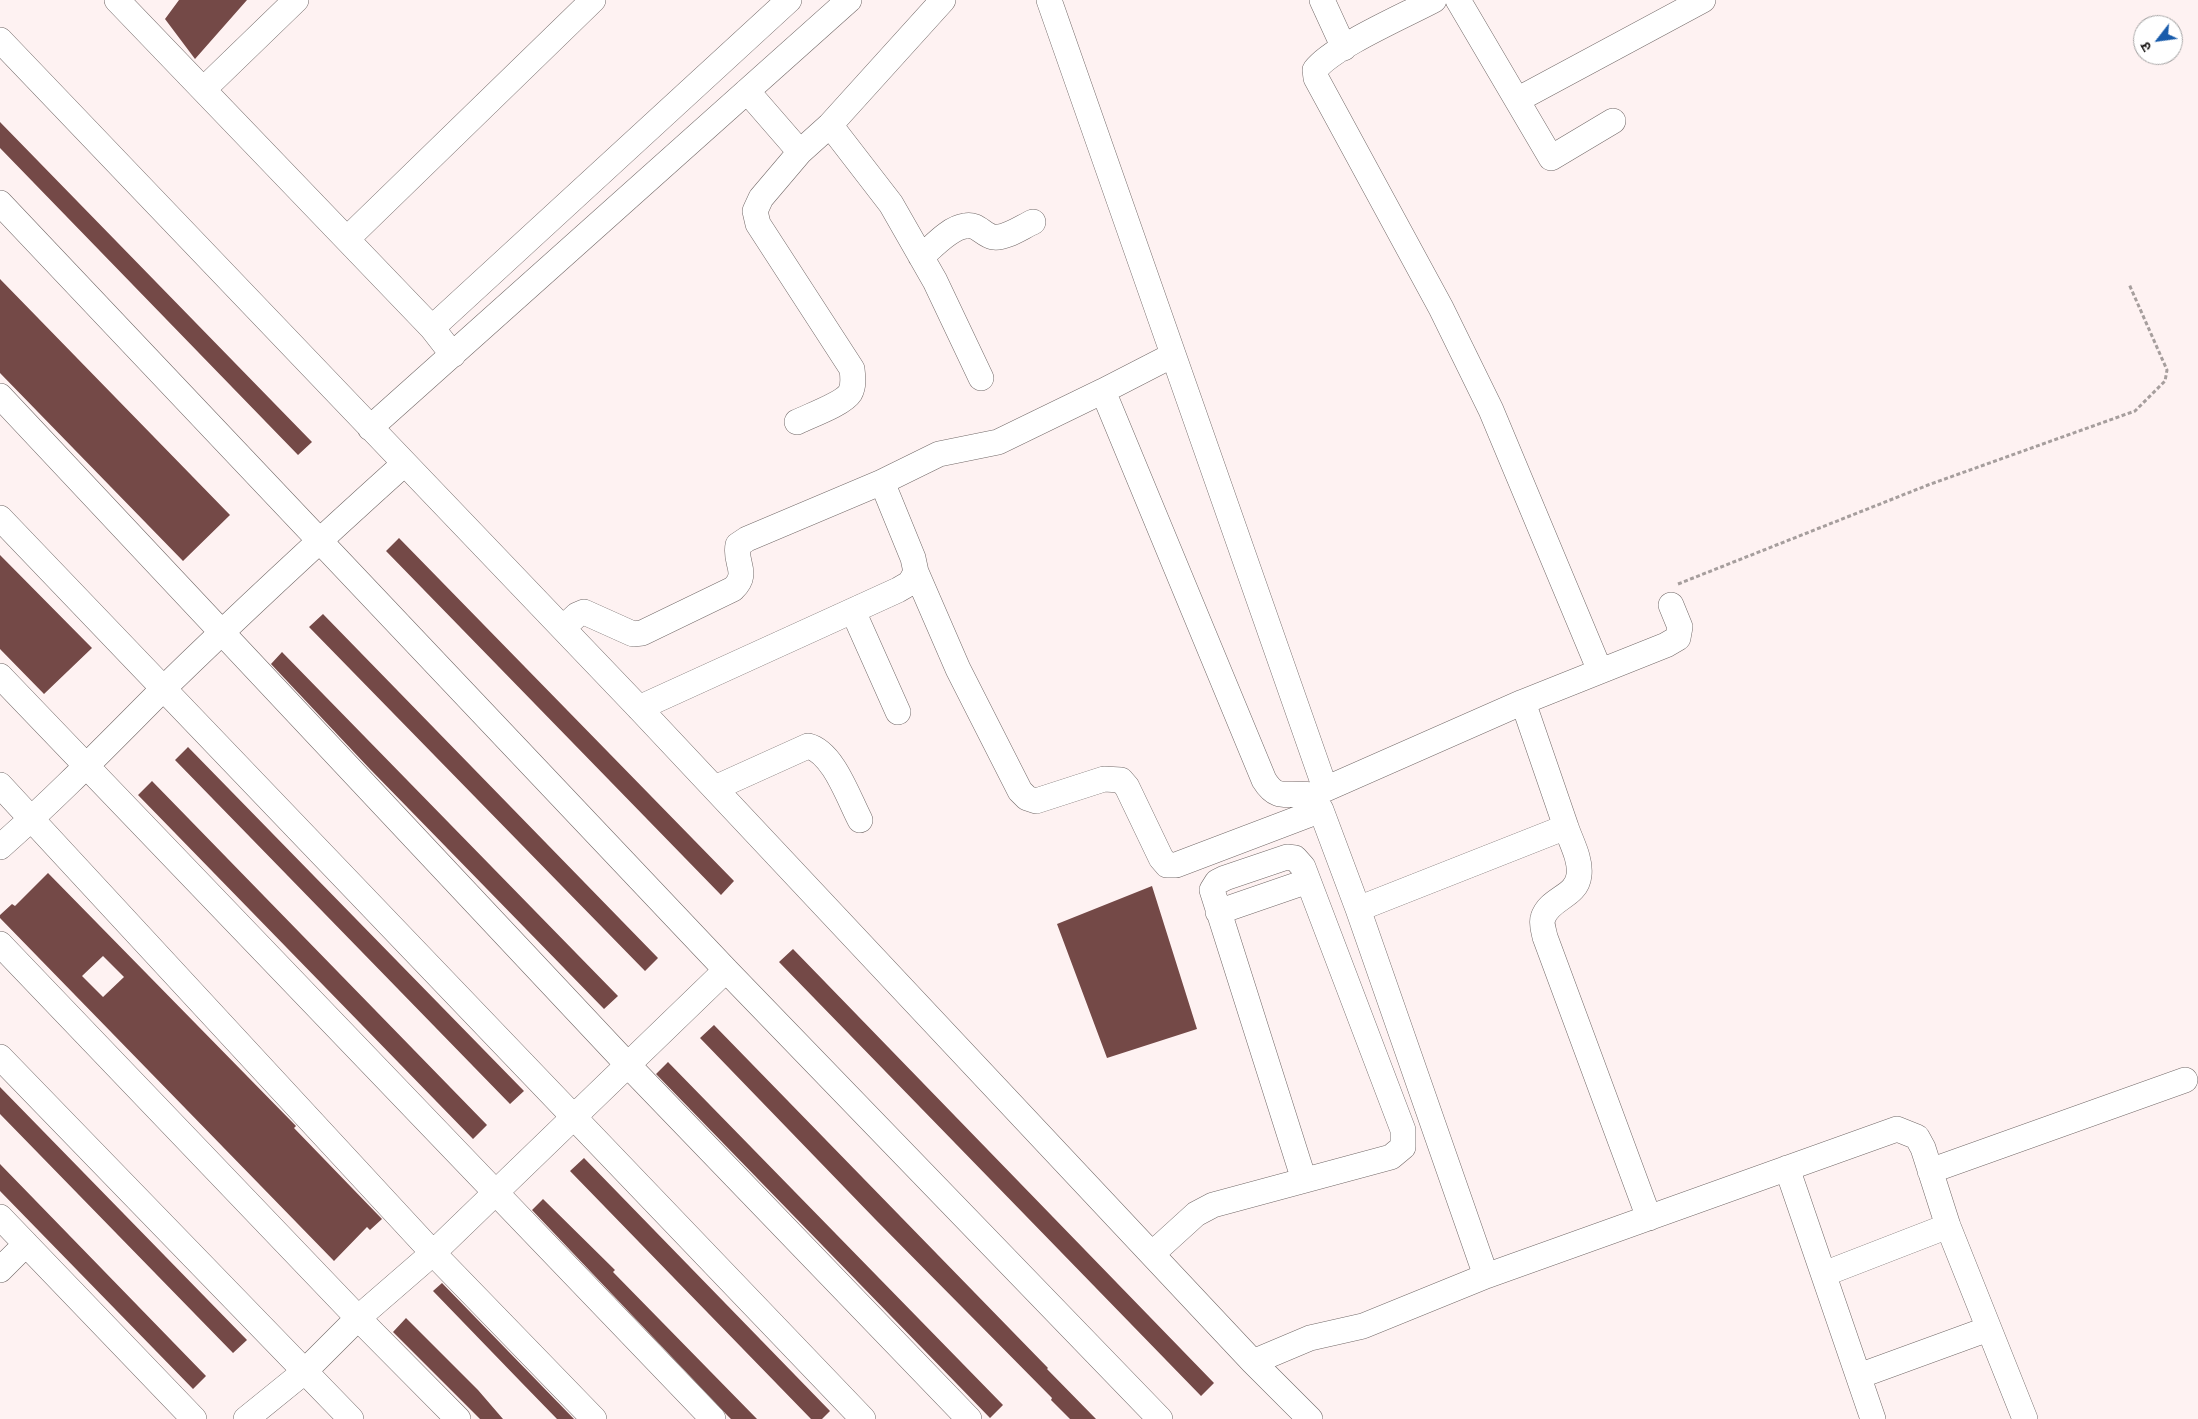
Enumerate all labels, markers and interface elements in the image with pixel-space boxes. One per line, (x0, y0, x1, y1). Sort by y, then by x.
north arrow (2133, 15, 2183, 65)
text: उ (2136, 39, 2155, 55)

